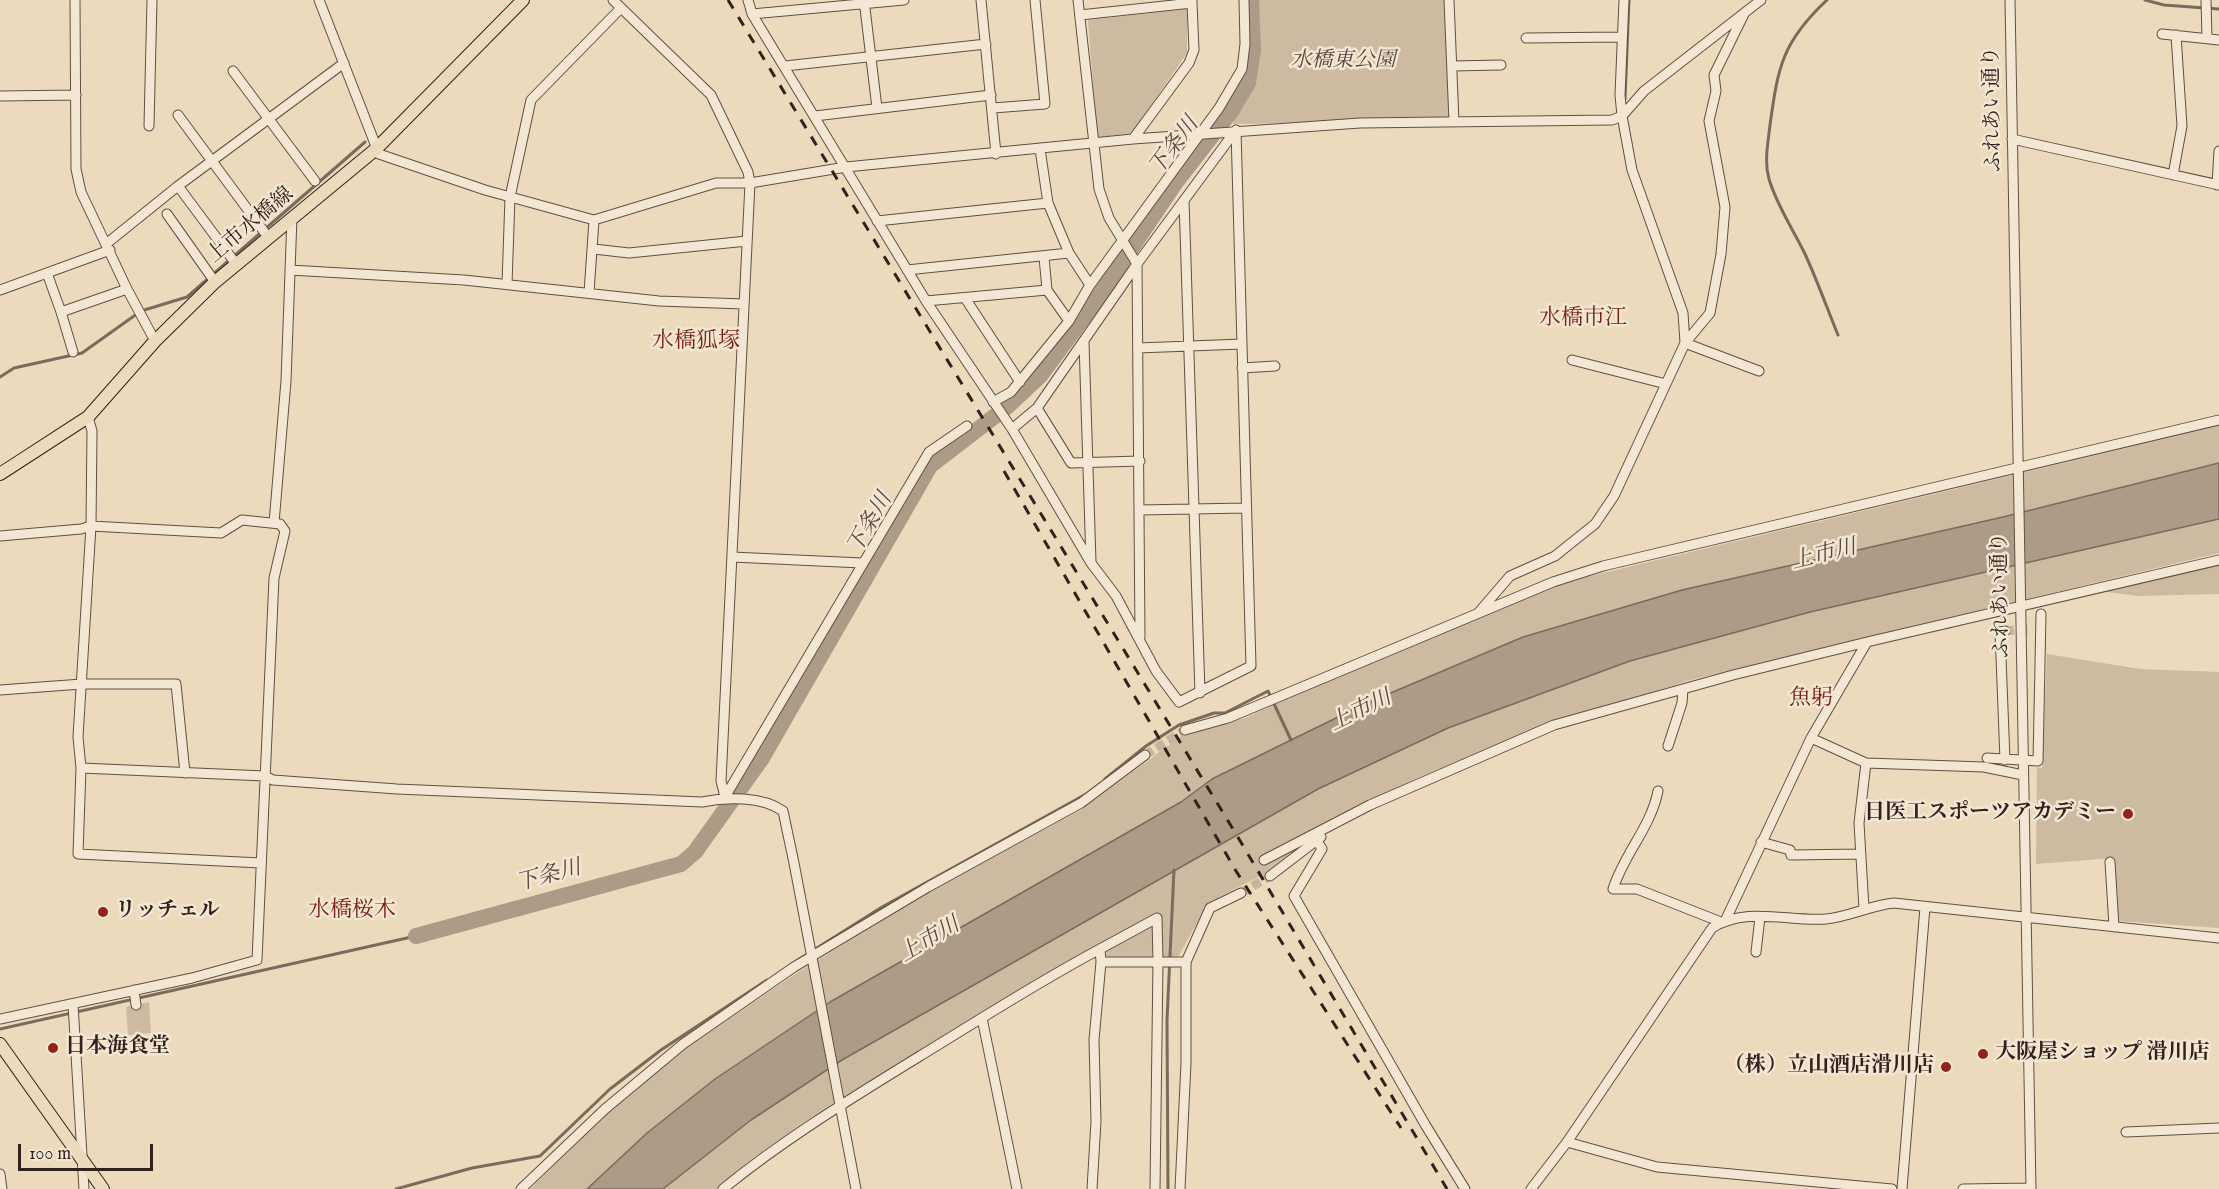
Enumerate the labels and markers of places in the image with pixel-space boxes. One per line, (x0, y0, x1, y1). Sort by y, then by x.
place label: 日医工スポーツアカデミー (1864, 801, 2116, 827)
marker: 日医工スポーツアカデミー (2121, 807, 2135, 821)
place label: リッチェル (115, 899, 220, 925)
marker: リッチェル (96, 905, 110, 919)
place label: 日本海食堂 (65, 1035, 170, 1061)
marker: 日本海食堂 (46, 1041, 60, 1055)
place label: 大阪屋ショップ 滑川店 (1995, 1041, 2210, 1067)
marker: 大阪屋ショップ 滑川店 (1976, 1047, 1990, 1061)
place label: （株）立山酒店滑川店 (1724, 1054, 1934, 1080)
marker: （株）立山酒店滑川店 (1939, 1060, 1953, 1074)

